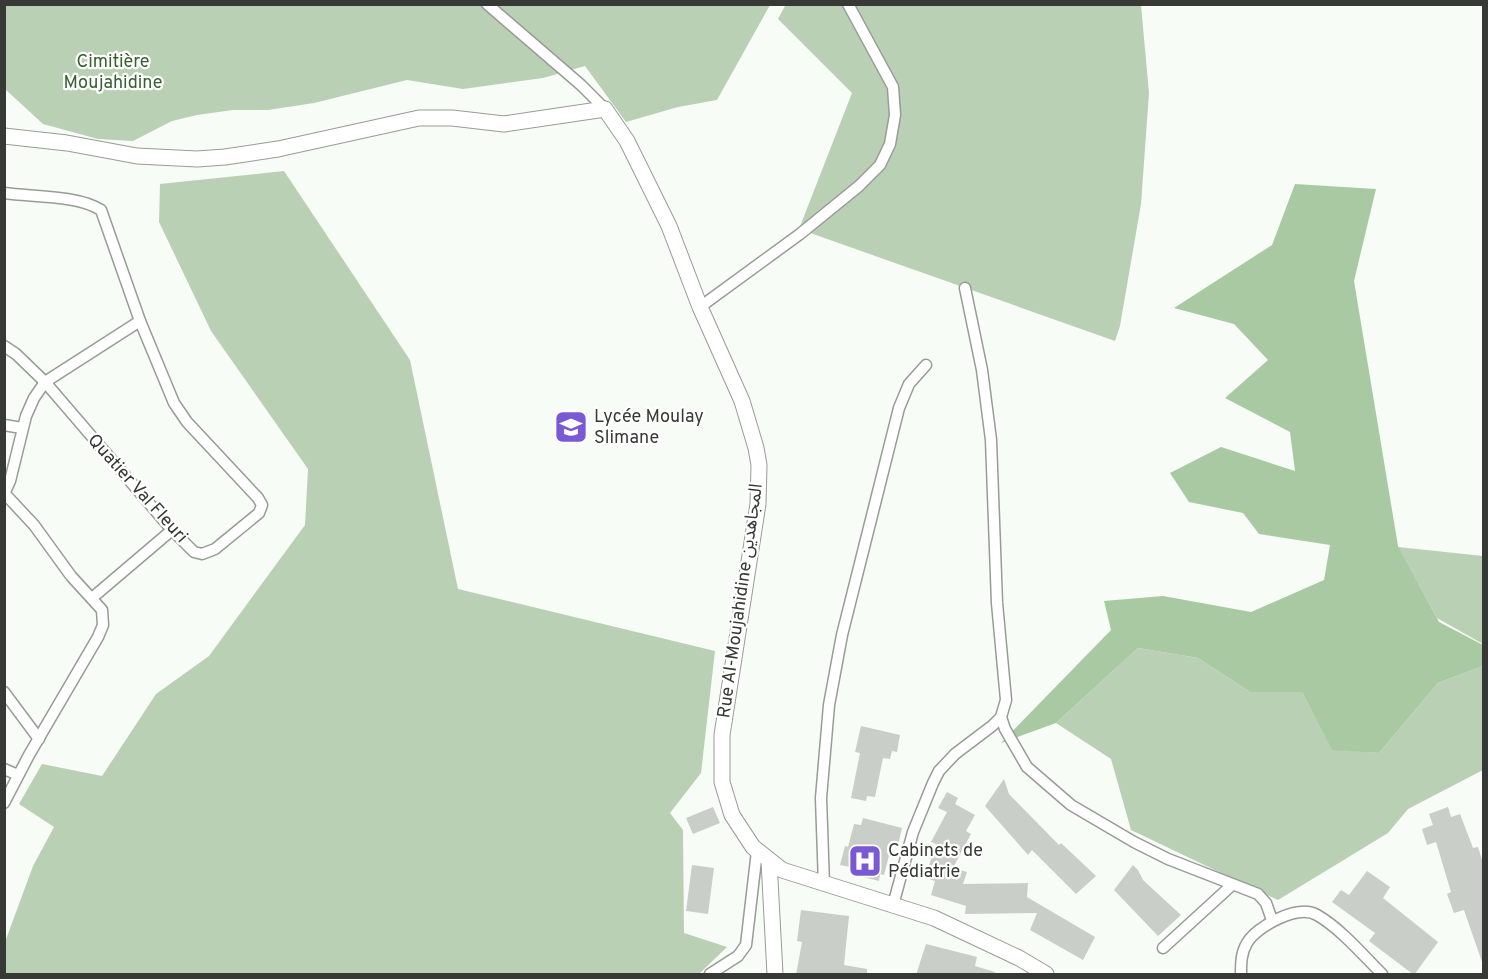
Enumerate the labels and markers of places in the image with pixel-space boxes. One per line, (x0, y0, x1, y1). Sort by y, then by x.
place label: Lycée Moulay Slimane (594, 406, 704, 450)
school or university icon: Lycée Moulay Slimane (553, 409, 589, 445)
place label: Cabinets de Pédiatrie (888, 840, 983, 884)
hospital icon: Cabinets de Pédiatrie (847, 843, 883, 879)

